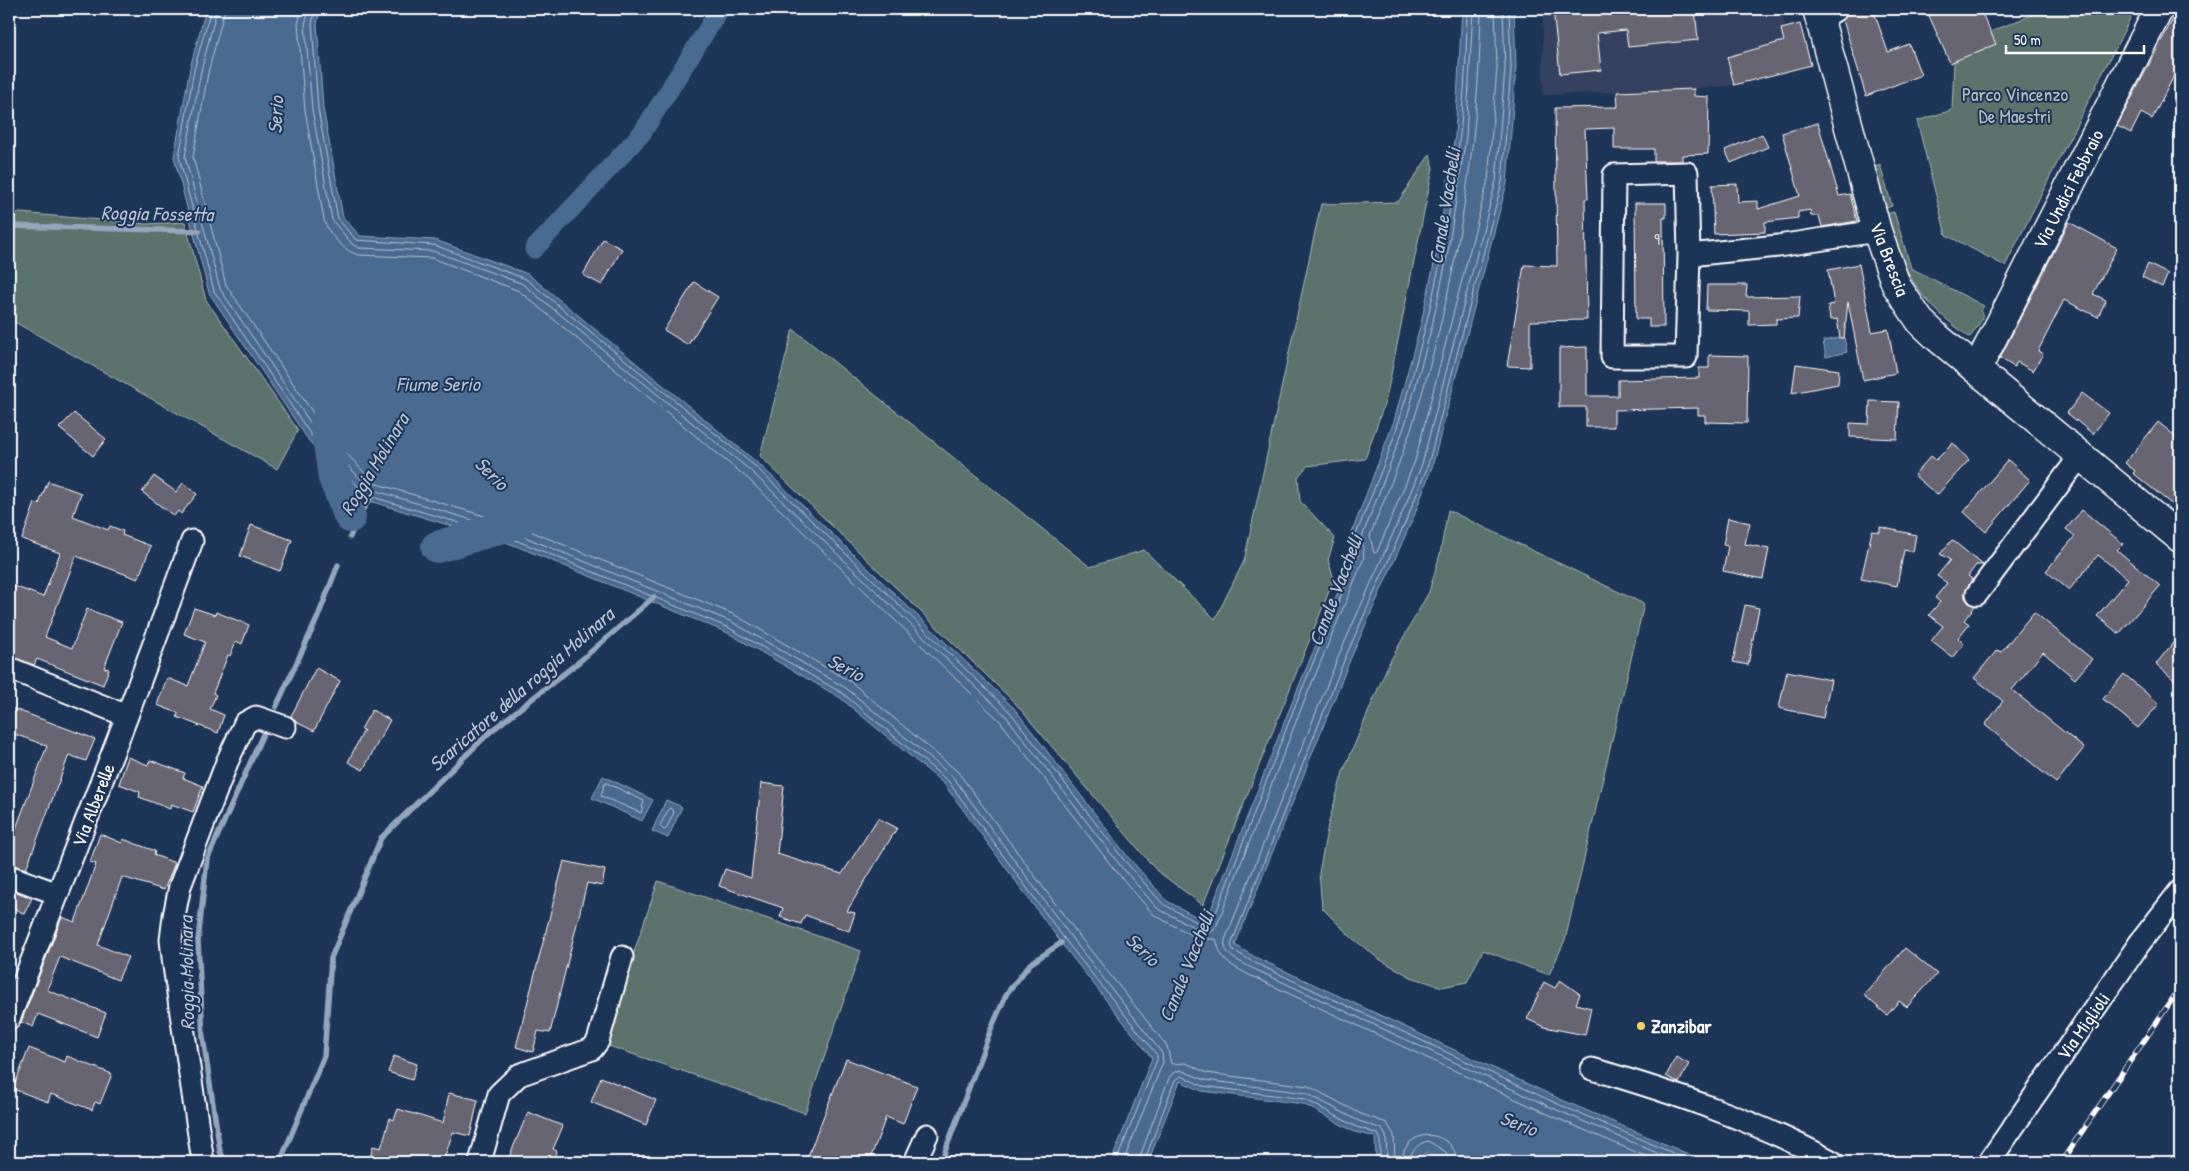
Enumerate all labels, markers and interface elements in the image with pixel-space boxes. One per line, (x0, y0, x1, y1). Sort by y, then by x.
scale bar (2006, 22, 2144, 54)
text: 50 m (2014, 29, 2041, 50)
park label: Parco Vincenzo De Maestri (1962, 81, 2068, 129)
water label: Serio (261, 94, 290, 134)
street label: Via Undici Febbraio (2027, 125, 2109, 253)
water label: Canale Vacchelli (1421, 143, 1467, 266)
water label: Roggia Fossetta (101, 199, 216, 229)
street label: Via Brescia (1864, 218, 1916, 300)
house number: 9 (1654, 228, 1660, 250)
water label: Fiume Serio (396, 370, 482, 397)
water label: Roggia Molinara (333, 406, 417, 520)
water label: Serio (469, 450, 516, 497)
water label: Canale Vacchelli (1301, 528, 1370, 650)
water label: Scaricatore della roggia Molinara (423, 600, 622, 778)
water label: Serio (823, 646, 871, 688)
street label: Via Alberelle (65, 759, 121, 850)
water label: Canale Vacchelli (1151, 904, 1221, 1026)
water label: Roggia Molinara (171, 914, 201, 1030)
water label: Serio (1120, 926, 1167, 973)
street label: Via Miglioli (2050, 987, 2116, 1065)
place label: Zanzibar (1651, 1013, 1712, 1039)
marker: Zanzibar (1635, 1020, 1647, 1032)
water label: Serio (1497, 1104, 1543, 1143)

